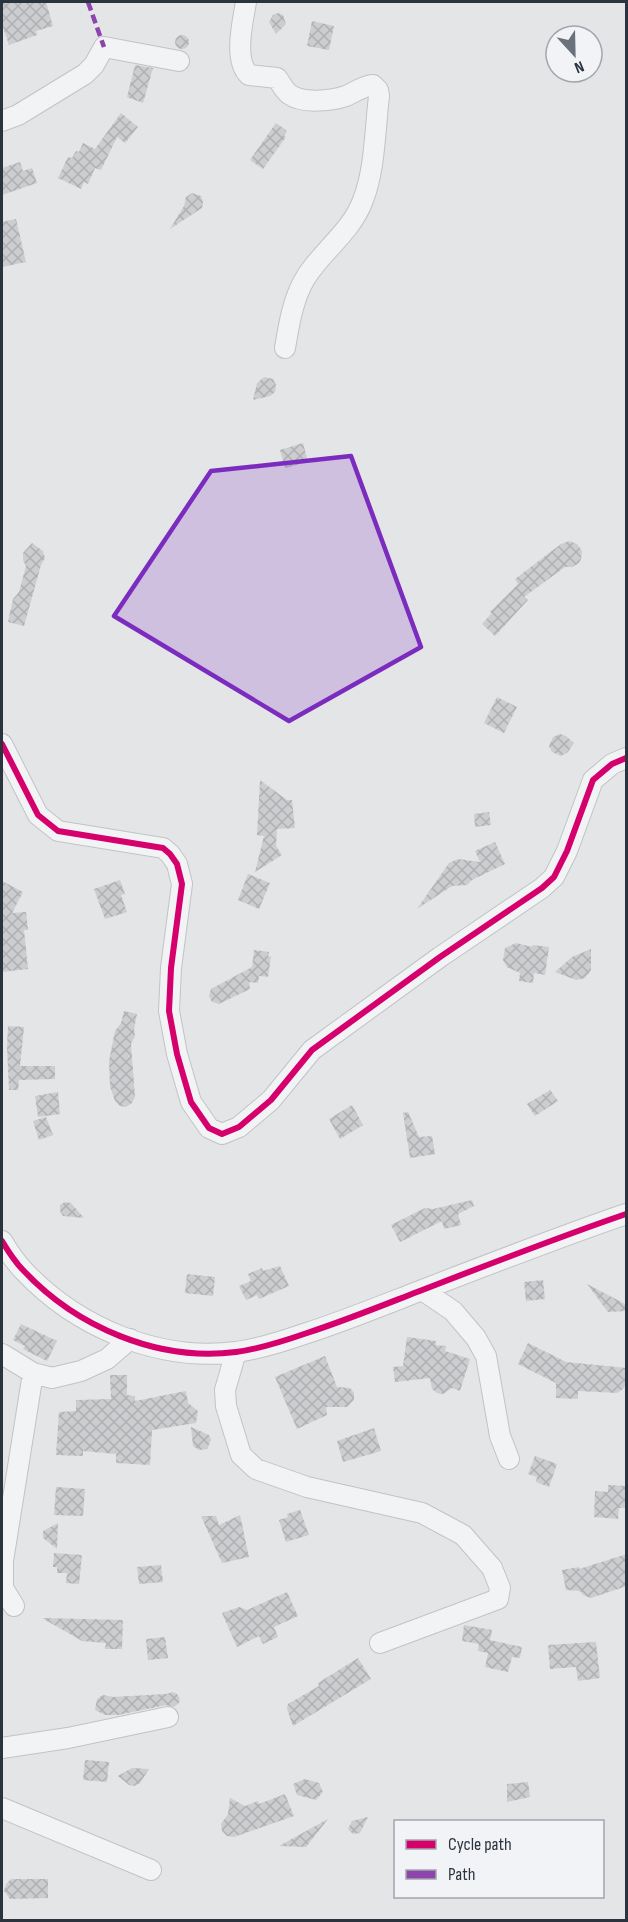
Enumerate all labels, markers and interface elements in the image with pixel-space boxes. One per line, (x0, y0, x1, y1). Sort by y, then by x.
north arrow (544, 24, 604, 84)
text: N (572, 56, 587, 77)
legend (394, 1820, 604, 1898)
text: Cycle path (448, 1834, 512, 1855)
text: Path (448, 1864, 476, 1885)

